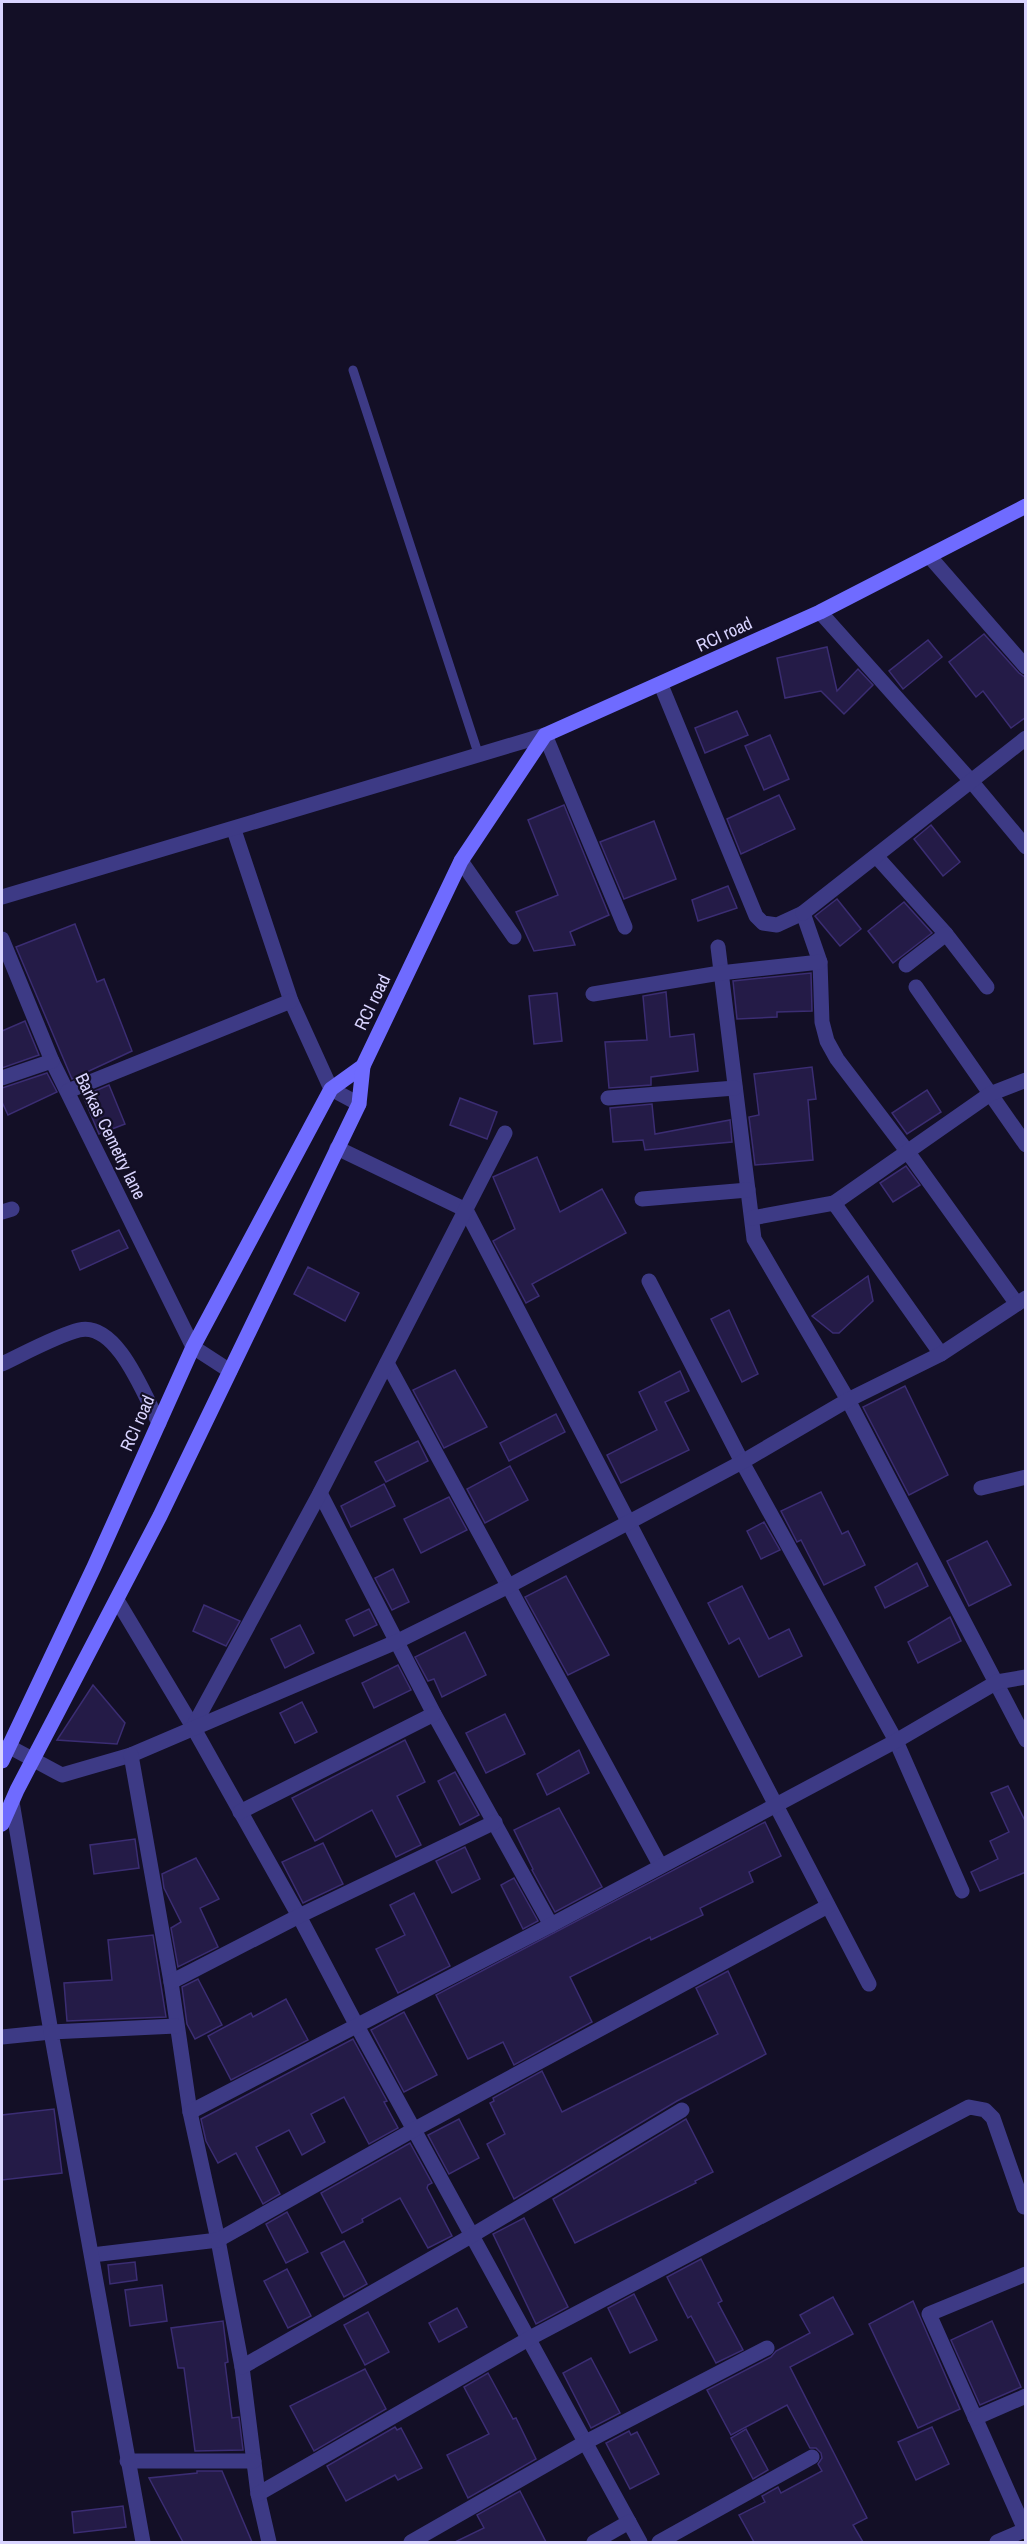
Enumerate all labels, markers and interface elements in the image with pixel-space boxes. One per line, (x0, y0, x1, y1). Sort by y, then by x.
street label: RCI road (692, 610, 756, 658)
street label: RCI road (348, 970, 396, 1034)
street label: Barkas Cemetry lane (70, 1069, 152, 1203)
street label: RCI road (114, 1391, 160, 1455)

